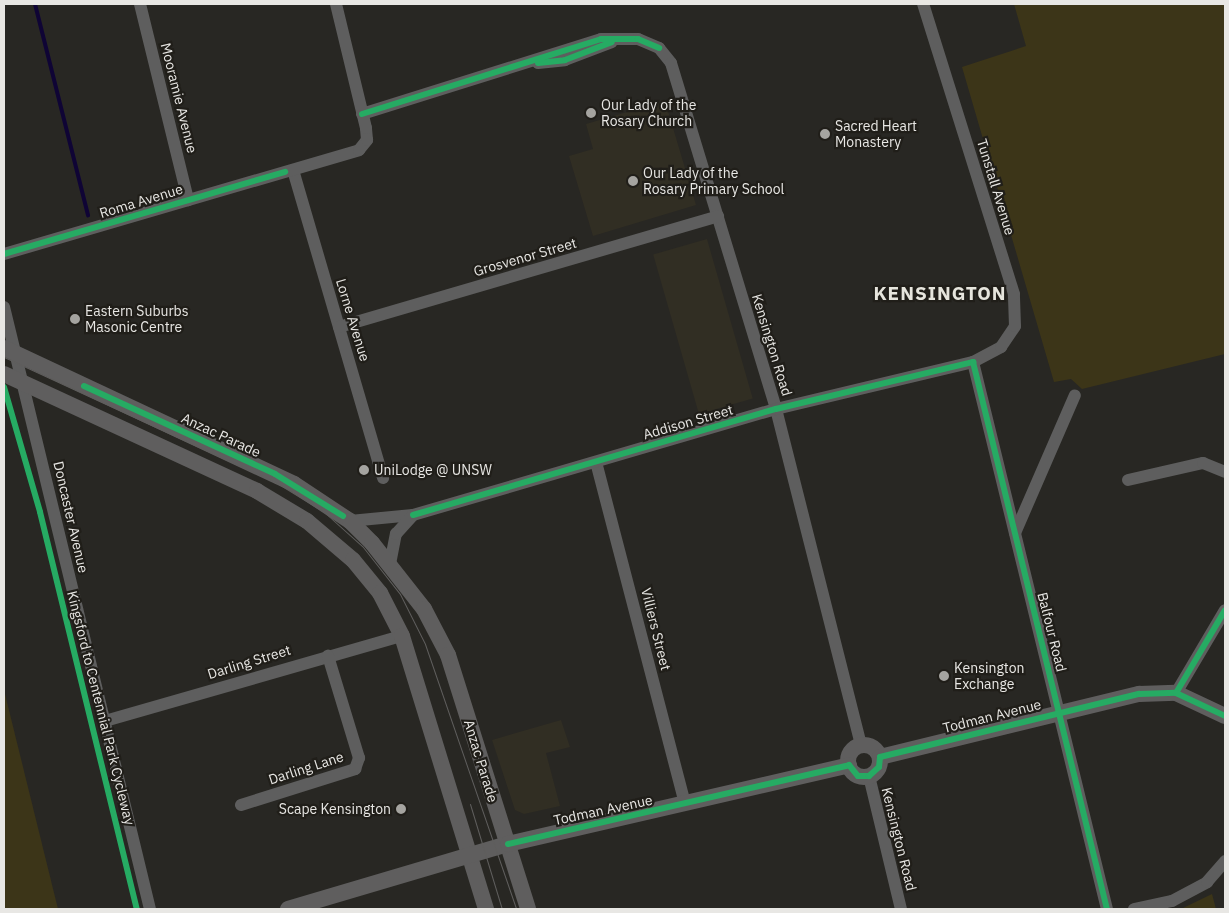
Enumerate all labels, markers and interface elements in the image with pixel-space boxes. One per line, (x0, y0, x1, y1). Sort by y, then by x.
street label: Mooramie Avenue (157, 41, 201, 155)
place label: Our Lady of the Rosary Church (601, 97, 696, 130)
marker: Our Lady of the Rosary Church (585, 107, 597, 119)
place label: Sacred Heart Monastery (835, 118, 917, 150)
marker: Sacred Heart Monastery (819, 128, 831, 140)
street label: Tunstall Avenue (973, 137, 1019, 237)
place label: Our Lady of the Rosary Primary School (643, 165, 784, 198)
marker: Our Lady of the Rosary Primary School (627, 175, 639, 187)
street label: Roma Avenue (97, 180, 185, 222)
street label: Grosvenor Street (472, 234, 578, 280)
street label: Lorne Avenue (332, 277, 374, 363)
district label: KENSINGTON (872, 283, 1008, 305)
street label: Kensington Road (748, 292, 796, 398)
place label: Eastern Suburbs Masonic Centre (85, 303, 189, 336)
marker: Eastern Suburbs Masonic Centre (69, 313, 81, 325)
street label: Addison Street (641, 401, 735, 443)
street label: Anzac Parade (179, 409, 263, 461)
street label: Doncaster Avenue (50, 459, 92, 575)
place label: UniLodge @ UNSW (374, 462, 492, 478)
marker: UniLodge @ UNSW (358, 464, 370, 476)
street label: Villiers Street (638, 586, 674, 672)
street label: Kingsford to Centennial Park Cycleway (64, 589, 138, 827)
street label: Balfour Road (1034, 591, 1070, 673)
street label: Darling Street (205, 641, 293, 683)
place label: Kensington Exchange (954, 660, 1024, 692)
marker: Kensington Exchange (938, 670, 950, 682)
street label: Todman Avenue (941, 696, 1043, 736)
street label: Anzac Parade (460, 718, 502, 804)
street label: Darling Lane (266, 748, 346, 788)
street label: Kensington Road (878, 786, 920, 892)
street label: Todman Avenue (552, 791, 654, 829)
place label: Scape Kensington (279, 801, 391, 817)
marker: Scape Kensington (395, 803, 407, 815)

